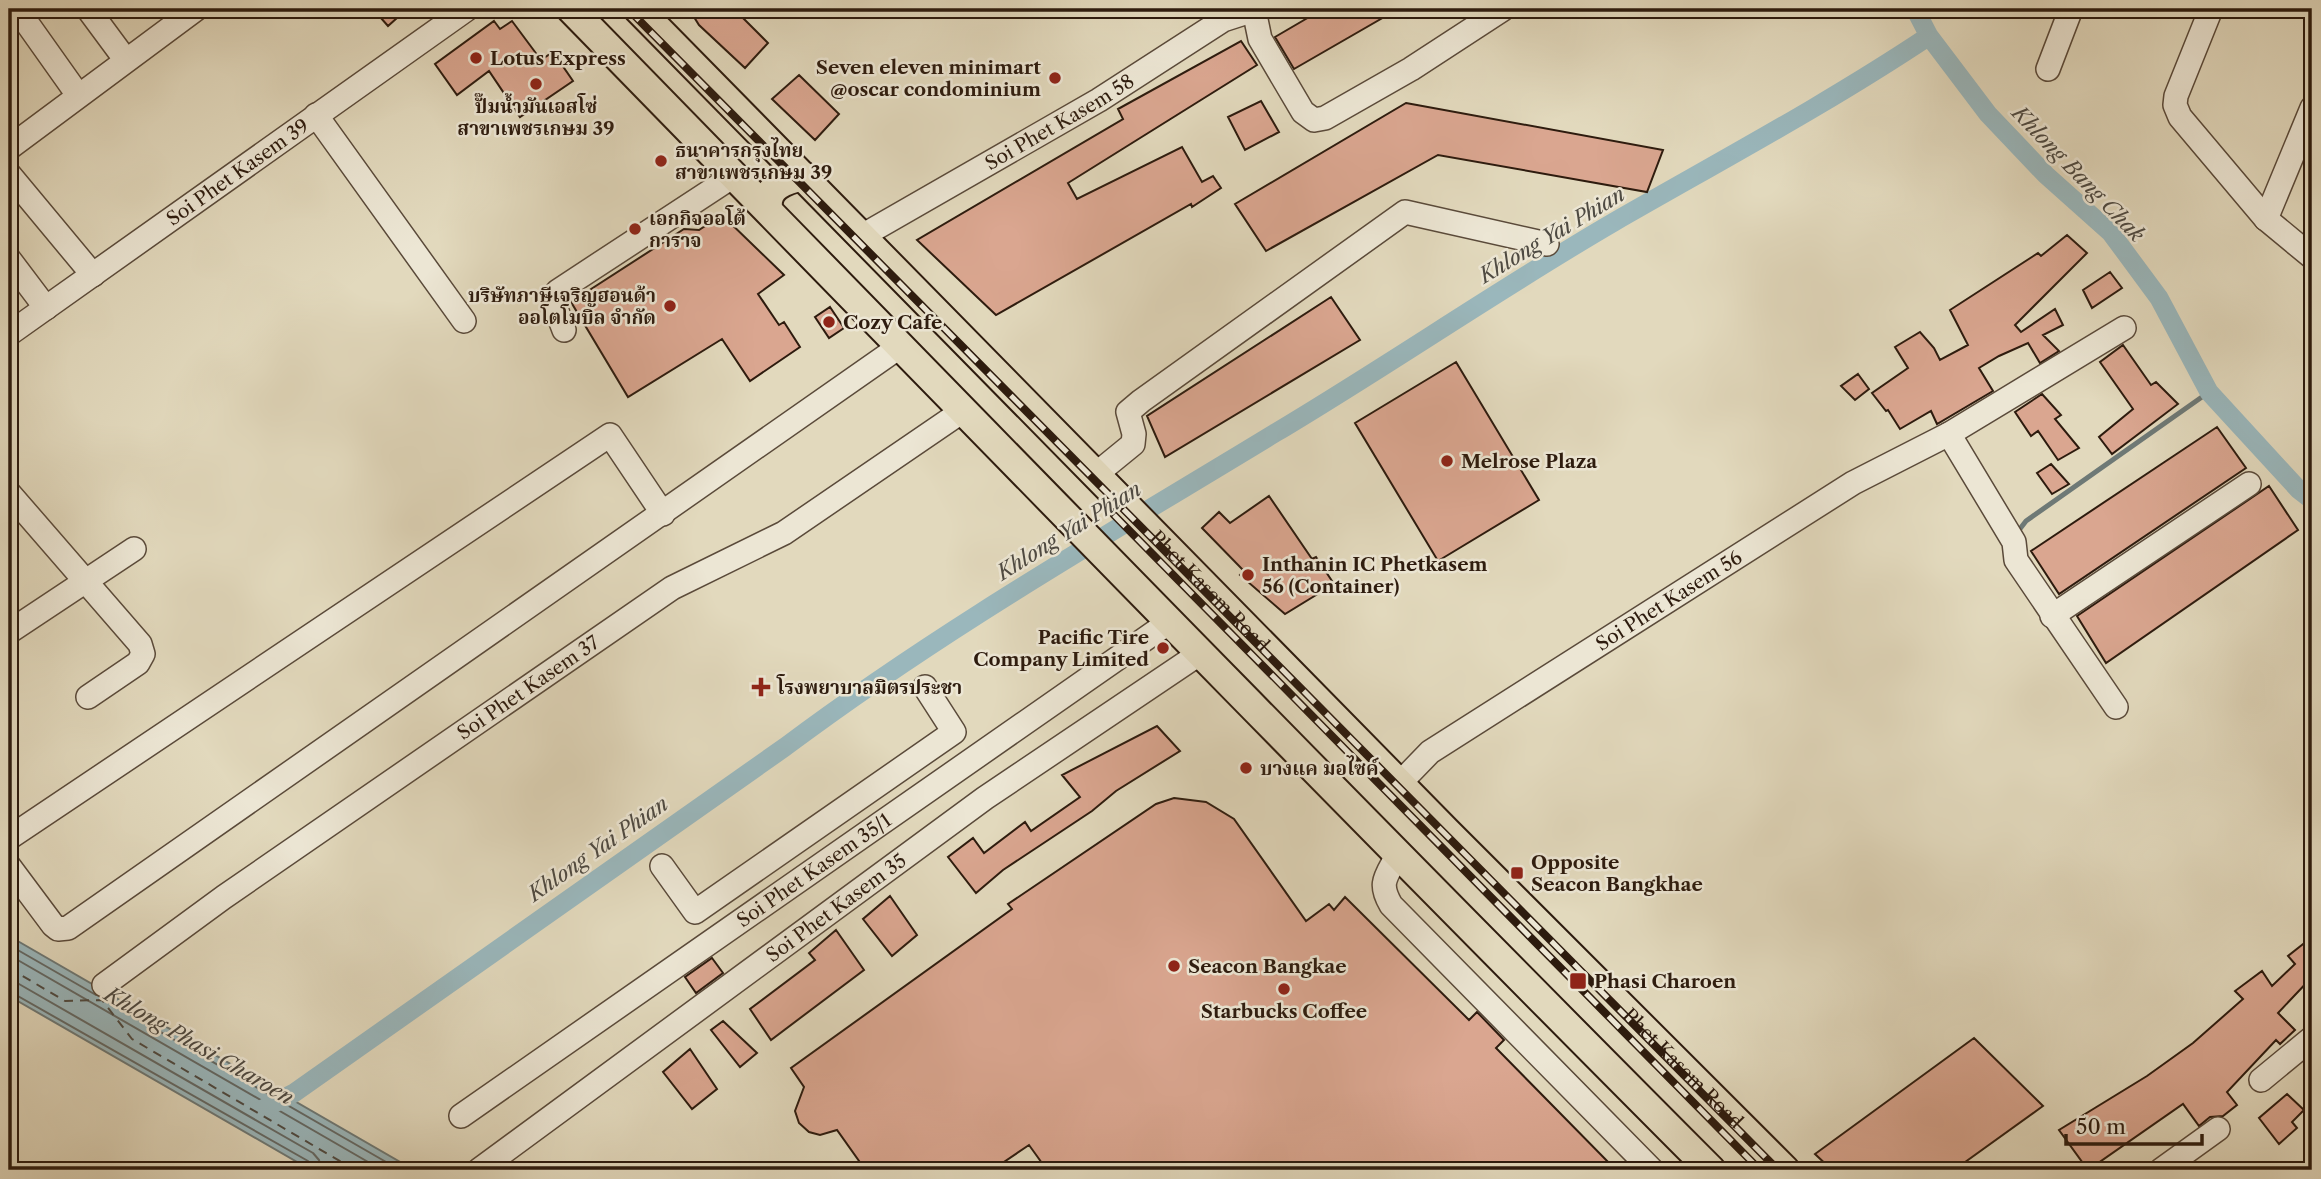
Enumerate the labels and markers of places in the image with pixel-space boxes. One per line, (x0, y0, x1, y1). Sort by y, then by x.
place label: Lotus Express (490, 47, 626, 70)
marker: Lotus Express (468, 50, 484, 66)
place label: Seven eleven minimart @oscar condominium (816, 56, 1041, 101)
marker: Seven eleven minimart @oscar condominium (1047, 70, 1063, 86)
marker: ปั๊มน้ำมันเอสโซ่ สาขาเพชรเกษม 39 (528, 76, 544, 92)
place label: ปั๊มน้ำมันเอสโซ่ สาขาเพชรเกษม 39 (457, 92, 615, 140)
place label: ธนาคารกรุงไทย สาขาเพชรเกษม 39 (675, 137, 832, 184)
marker: ธนาคารกรุงไทย สาขาเพชรเกษม 39 (653, 153, 669, 169)
place label: เอกกิจออโต้ การาจ (649, 205, 746, 252)
marker: เอกกิจออโต้ การาจ (627, 221, 643, 237)
place label: บริษัทภาษีเจริญฮอนด้า ออโตโมบิล จำกัด (468, 284, 656, 329)
marker: บริษัทภาษีเจริญฮอนด้า ออโตโมบิล จำกัด (662, 298, 678, 314)
place label: Cozy Cafe (843, 311, 942, 334)
marker: Cozy Cafe (821, 314, 837, 330)
place label: Melrose Plaza (1461, 450, 1598, 473)
marker: Melrose Plaza (1439, 453, 1455, 469)
place label: Inthanin IC Phetkasem 56 (Container) (1262, 553, 1488, 598)
marker: Inthanin IC Phetkasem 56 (Container) (1240, 567, 1256, 583)
place label: Pacific Tire Company Limited (973, 626, 1149, 671)
marker: Pacific Tire Company Limited (1155, 640, 1171, 656)
place label: โรงพยาบาลมิตรประชา (776, 674, 962, 699)
marker: โรงพยาบาลมิตรประชา (751, 677, 771, 697)
place label: บางแค มอไซค์ (1260, 755, 1379, 780)
marker: บางแค มอไซค์ (1238, 760, 1254, 776)
place label: Opposite Seacon Bangkhae (1531, 851, 1703, 896)
marker: Opposite Seacon Bangkhae (1509, 865, 1525, 881)
place label: Seacon Bangkae (1188, 955, 1347, 978)
marker: Seacon Bangkae (1166, 958, 1182, 974)
place label: Phasi Charoen (1594, 970, 1736, 993)
marker: Phasi Charoen (1568, 971, 1588, 991)
marker: Starbucks Coffee (1276, 981, 1292, 997)
place label: Starbucks Coffee (1201, 1000, 1367, 1023)

